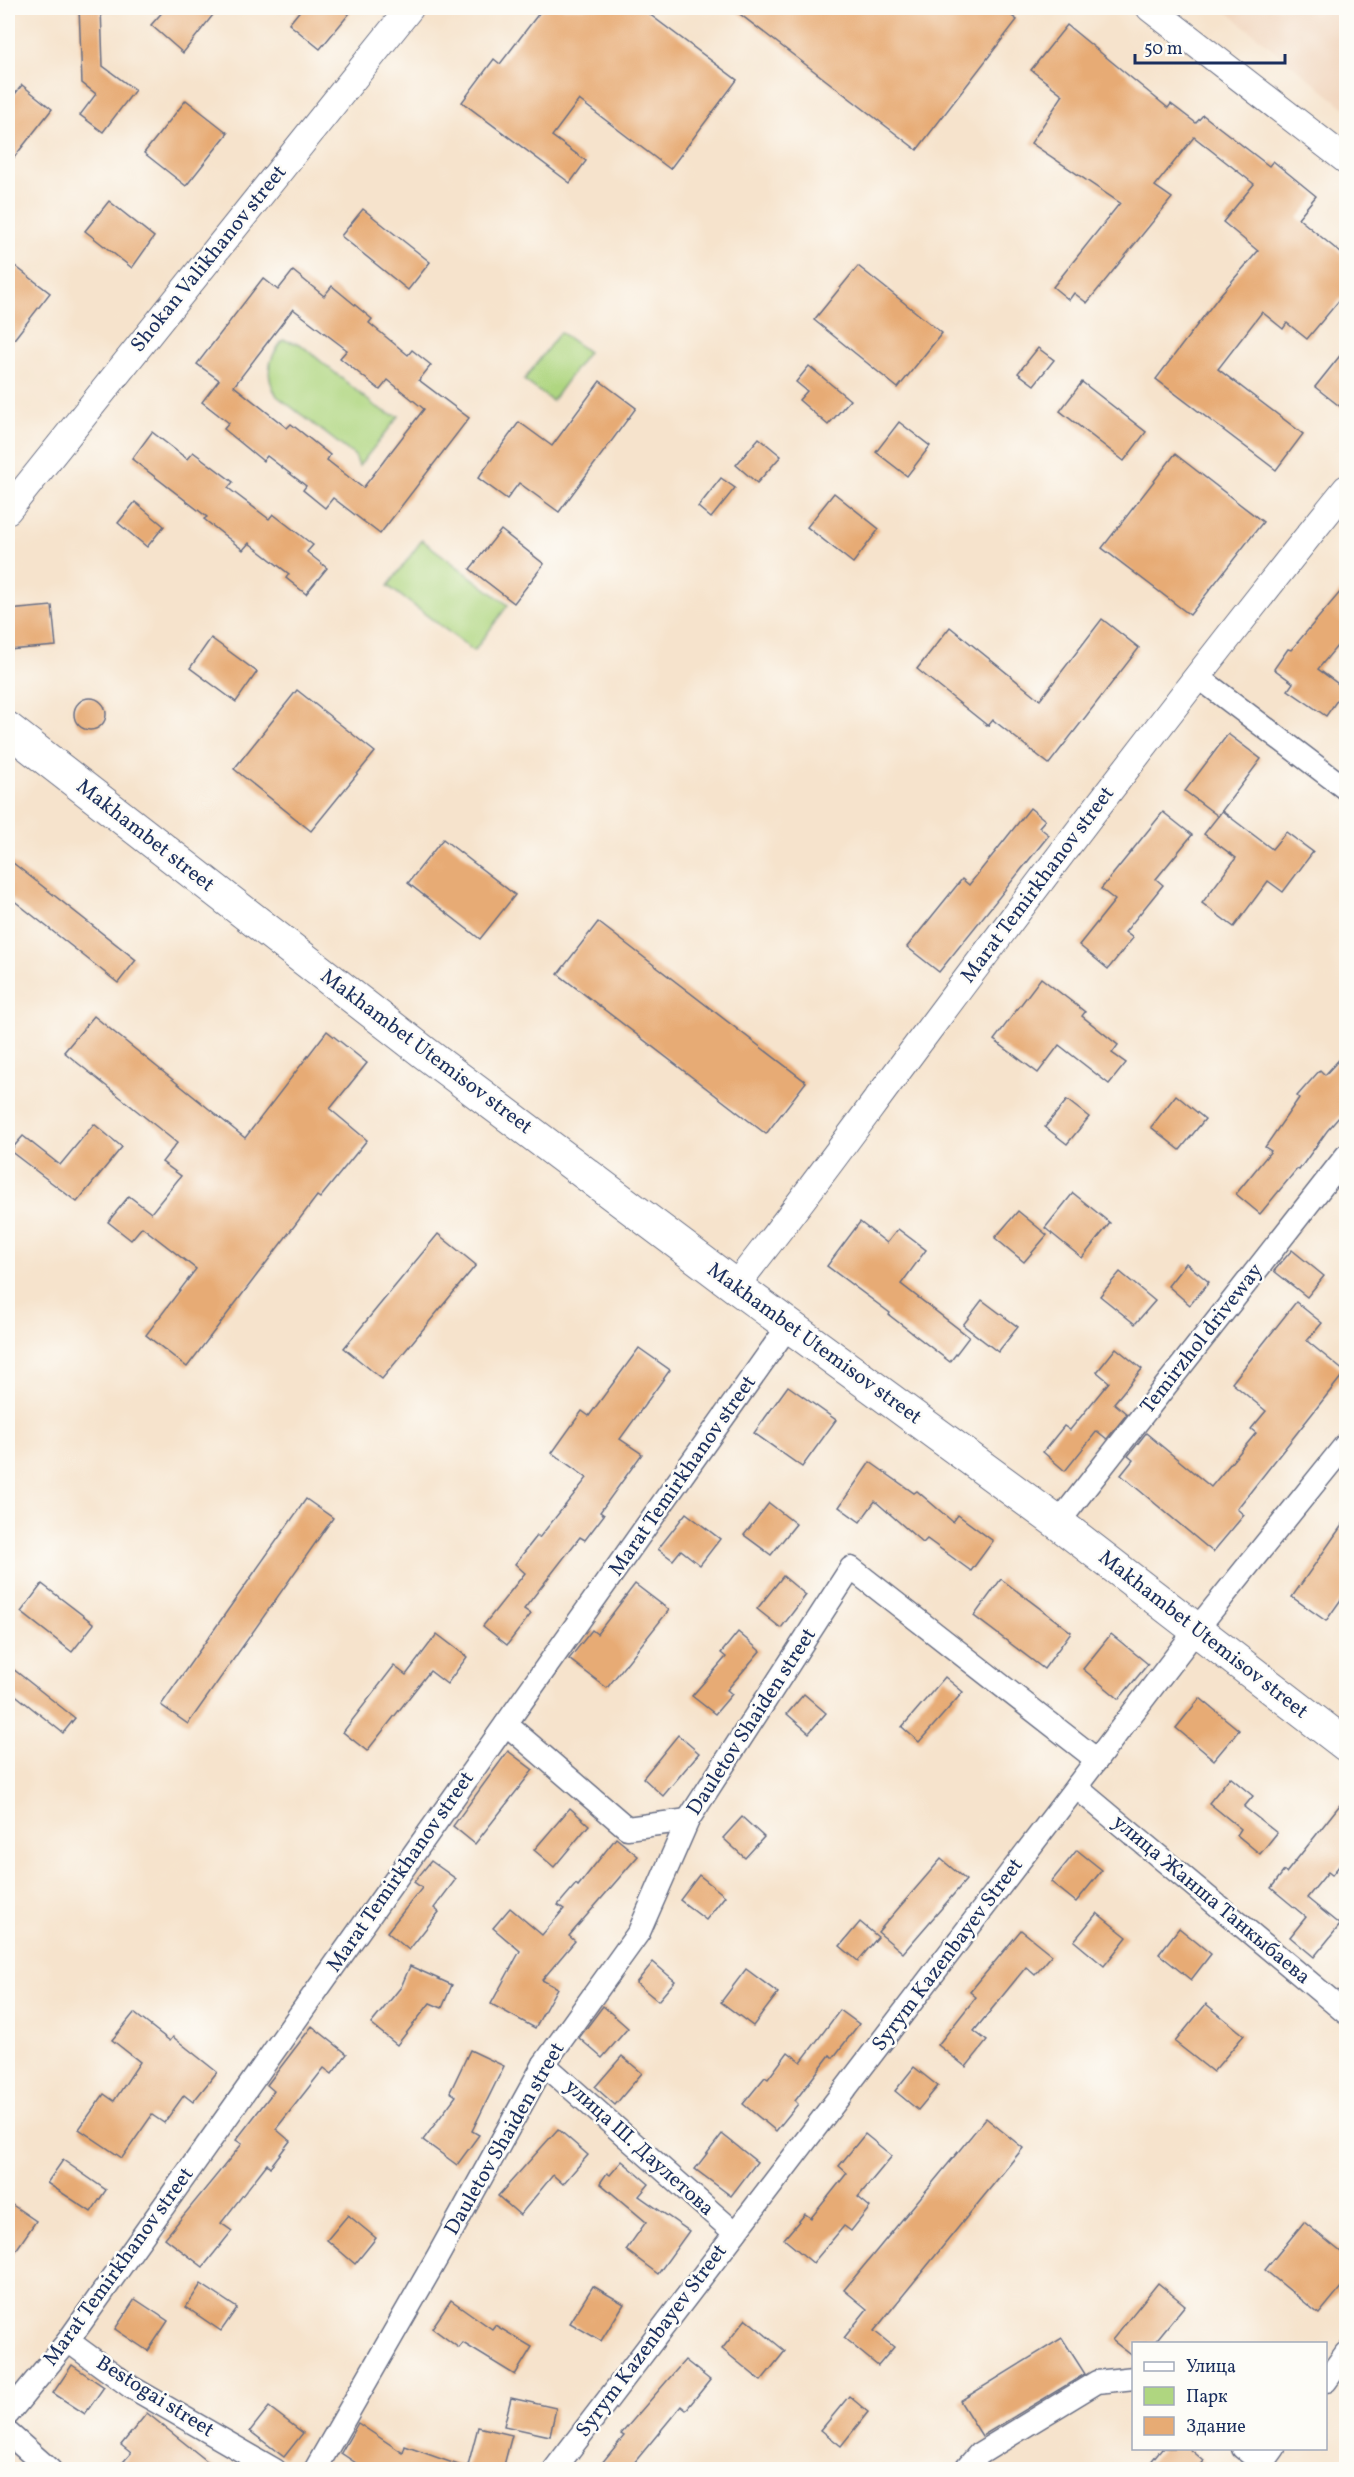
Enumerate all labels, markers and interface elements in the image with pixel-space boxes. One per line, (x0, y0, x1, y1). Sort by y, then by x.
scale bar (1135, 27, 1285, 65)
text: 50 m (1144, 37, 1183, 62)
street label: Shokan Valikhanov street (124, 159, 294, 359)
street label: Makhambet street (70, 773, 220, 899)
street label: Marat Temirkhanov street (954, 781, 1122, 989)
street label: Makhambet Utemisov street (314, 962, 538, 1142)
street label: Makhambet Utemisov street (701, 1256, 927, 1432)
street label: Temirzhol driveway (1134, 1257, 1270, 1420)
street label: Marat Temirkhanov street (602, 1370, 764, 1582)
street label: Makhambet Utemisov street (1092, 1544, 1314, 1726)
street label: Dauletov Shaiden street (680, 1622, 824, 1822)
street label: Marat Temirkhanov street (320, 1766, 482, 1978)
street label: улица Жанша Танкыбаева (1106, 1808, 1316, 1992)
street label: Syrym Kazenbayev Street (866, 1852, 1030, 2058)
street label: Dauletov Shaiden street (438, 2037, 572, 2241)
street label: улица Ш. Даулетова (558, 2073, 720, 2223)
street label: Marat Temirkhanov street (37, 2162, 201, 2372)
street label: Syrym Kazenbayev Street (570, 2238, 734, 2444)
legend (1132, 2342, 1327, 2450)
street label: Bestogai street (90, 2349, 220, 2445)
text: Улица (1186, 2355, 1236, 2380)
text: Парк (1186, 2385, 1228, 2410)
text: Здание (1186, 2415, 1246, 2440)

